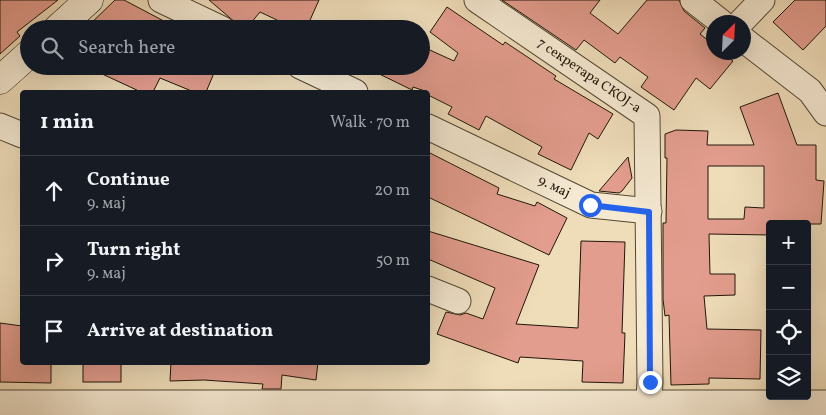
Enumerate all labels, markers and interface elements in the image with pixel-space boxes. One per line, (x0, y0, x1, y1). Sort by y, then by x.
north arrow (706, 15, 751, 60)
search box (20, 20, 430, 75)
icon: search (38, 34, 66, 62)
street label: 7 секретара СКОЈ-а (533, 34, 645, 118)
text: Search here (78, 35, 175, 61)
text: 1 min (40, 108, 94, 137)
text: Walk · 70 m (330, 112, 410, 134)
text: Continue (87, 167, 170, 193)
street label: 9. мај (535, 171, 573, 203)
icon: ahead (40, 177, 68, 205)
text: 20 m (375, 180, 410, 202)
text: 9. мај (87, 193, 126, 215)
route start (579, 194, 602, 217)
map controls (766, 220, 811, 400)
button: + (766, 220, 811, 265)
text: Turn right (87, 237, 180, 263)
icon: right (40, 247, 68, 275)
text: 50 m (376, 250, 410, 272)
text: 9. мај (87, 263, 126, 285)
button: − (766, 265, 811, 310)
button: locate (766, 310, 811, 355)
icon: arrive (40, 317, 68, 345)
text: Arrive at destination (87, 318, 273, 344)
button: layers (766, 355, 811, 400)
route end (639, 371, 662, 394)

